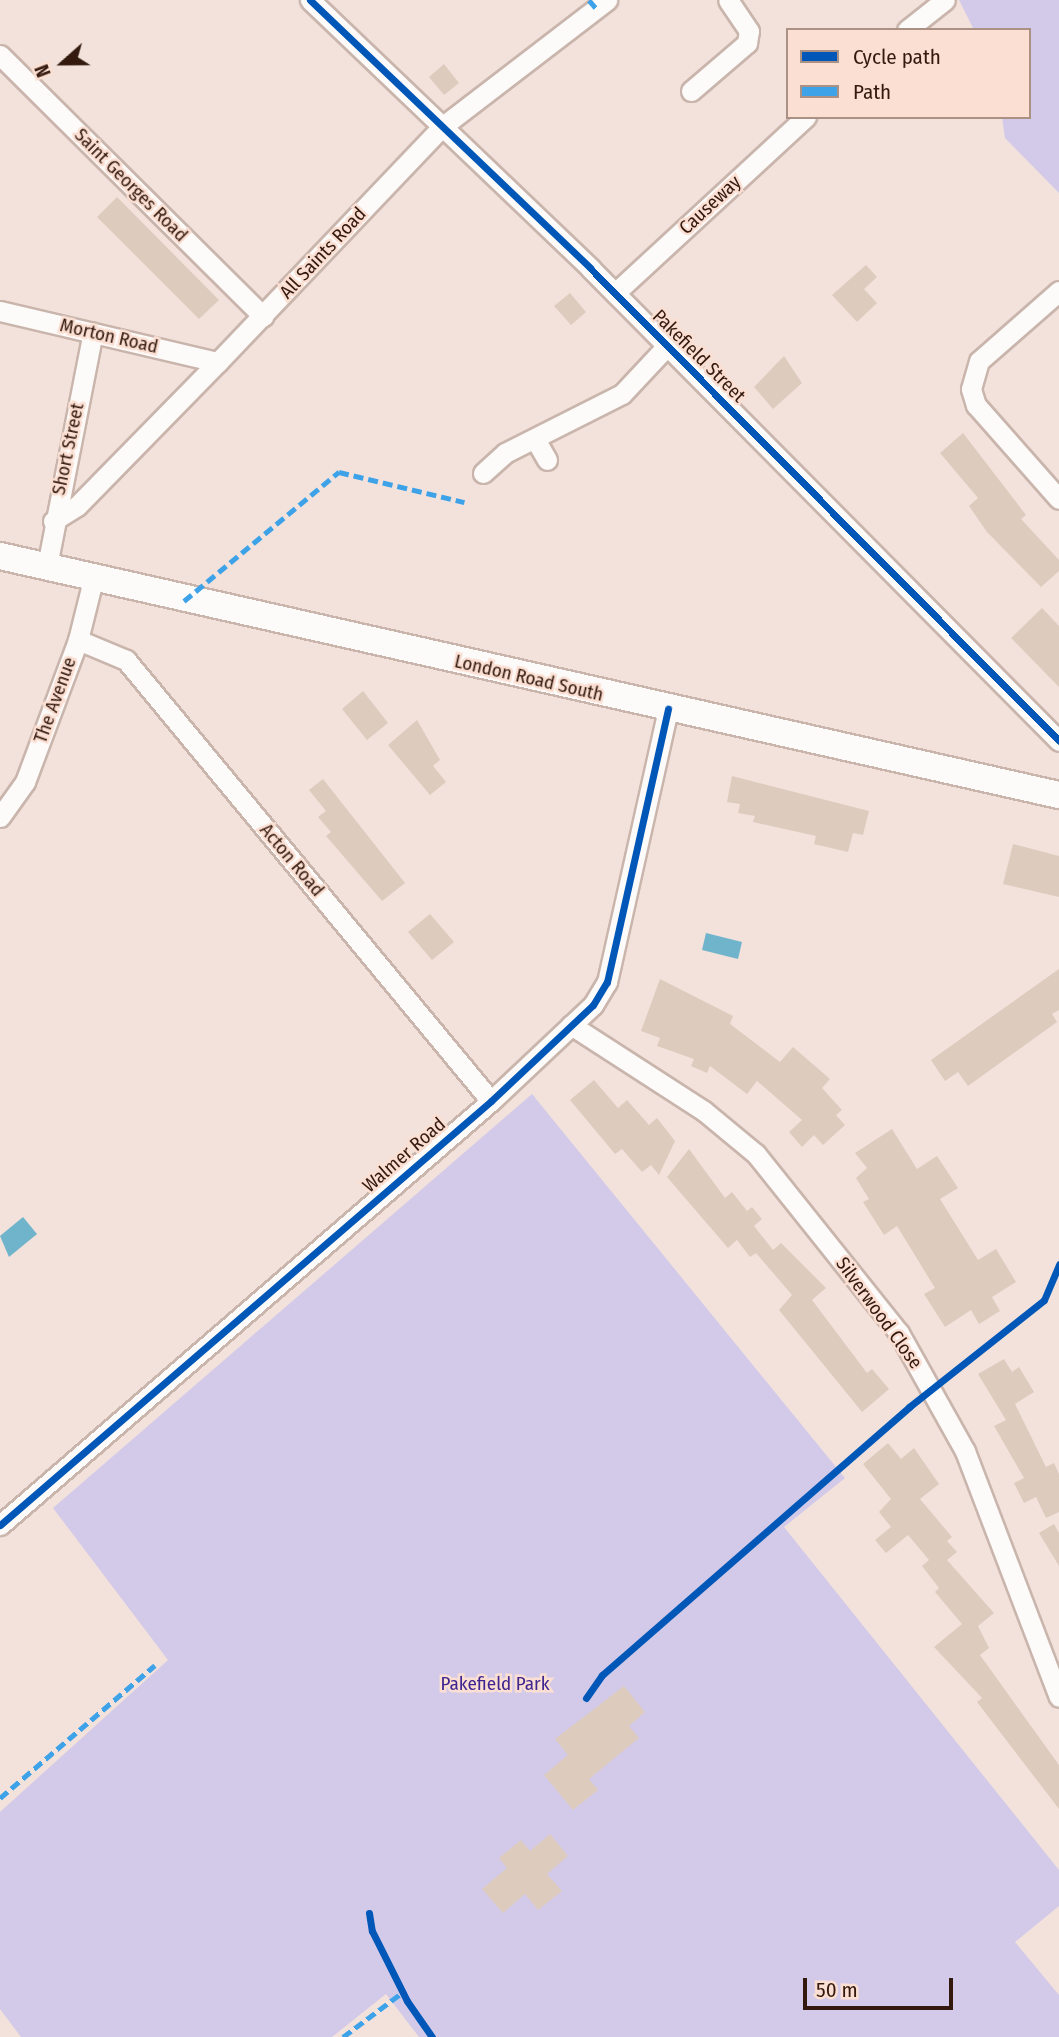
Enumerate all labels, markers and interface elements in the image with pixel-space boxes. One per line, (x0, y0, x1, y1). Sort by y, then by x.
north arrow (28, 28, 98, 98)
legend (786, 28, 1031, 119)
text: Cycle path (853, 44, 941, 70)
text: N (30, 61, 56, 80)
text: Path (853, 79, 891, 105)
street label: Saint Georges Road (70, 124, 192, 246)
street label: Causeway (674, 171, 746, 239)
street label: All Saints Road (275, 203, 371, 303)
street label: Pakefield Street (648, 305, 750, 407)
street label: Morton Road (58, 314, 160, 358)
street label: Short Street (47, 401, 89, 497)
street label: London Road South (452, 650, 606, 706)
street label: The Avenue (29, 654, 81, 746)
street label: Acton Road (255, 819, 329, 901)
street label: Walmer Road (358, 1113, 450, 1197)
street label: Silverwood Close (831, 1253, 927, 1373)
park label: Pakefield Park (441, 1673, 549, 1695)
scale bar (807, 1964, 958, 2008)
text: 50 m (816, 1977, 858, 2003)

